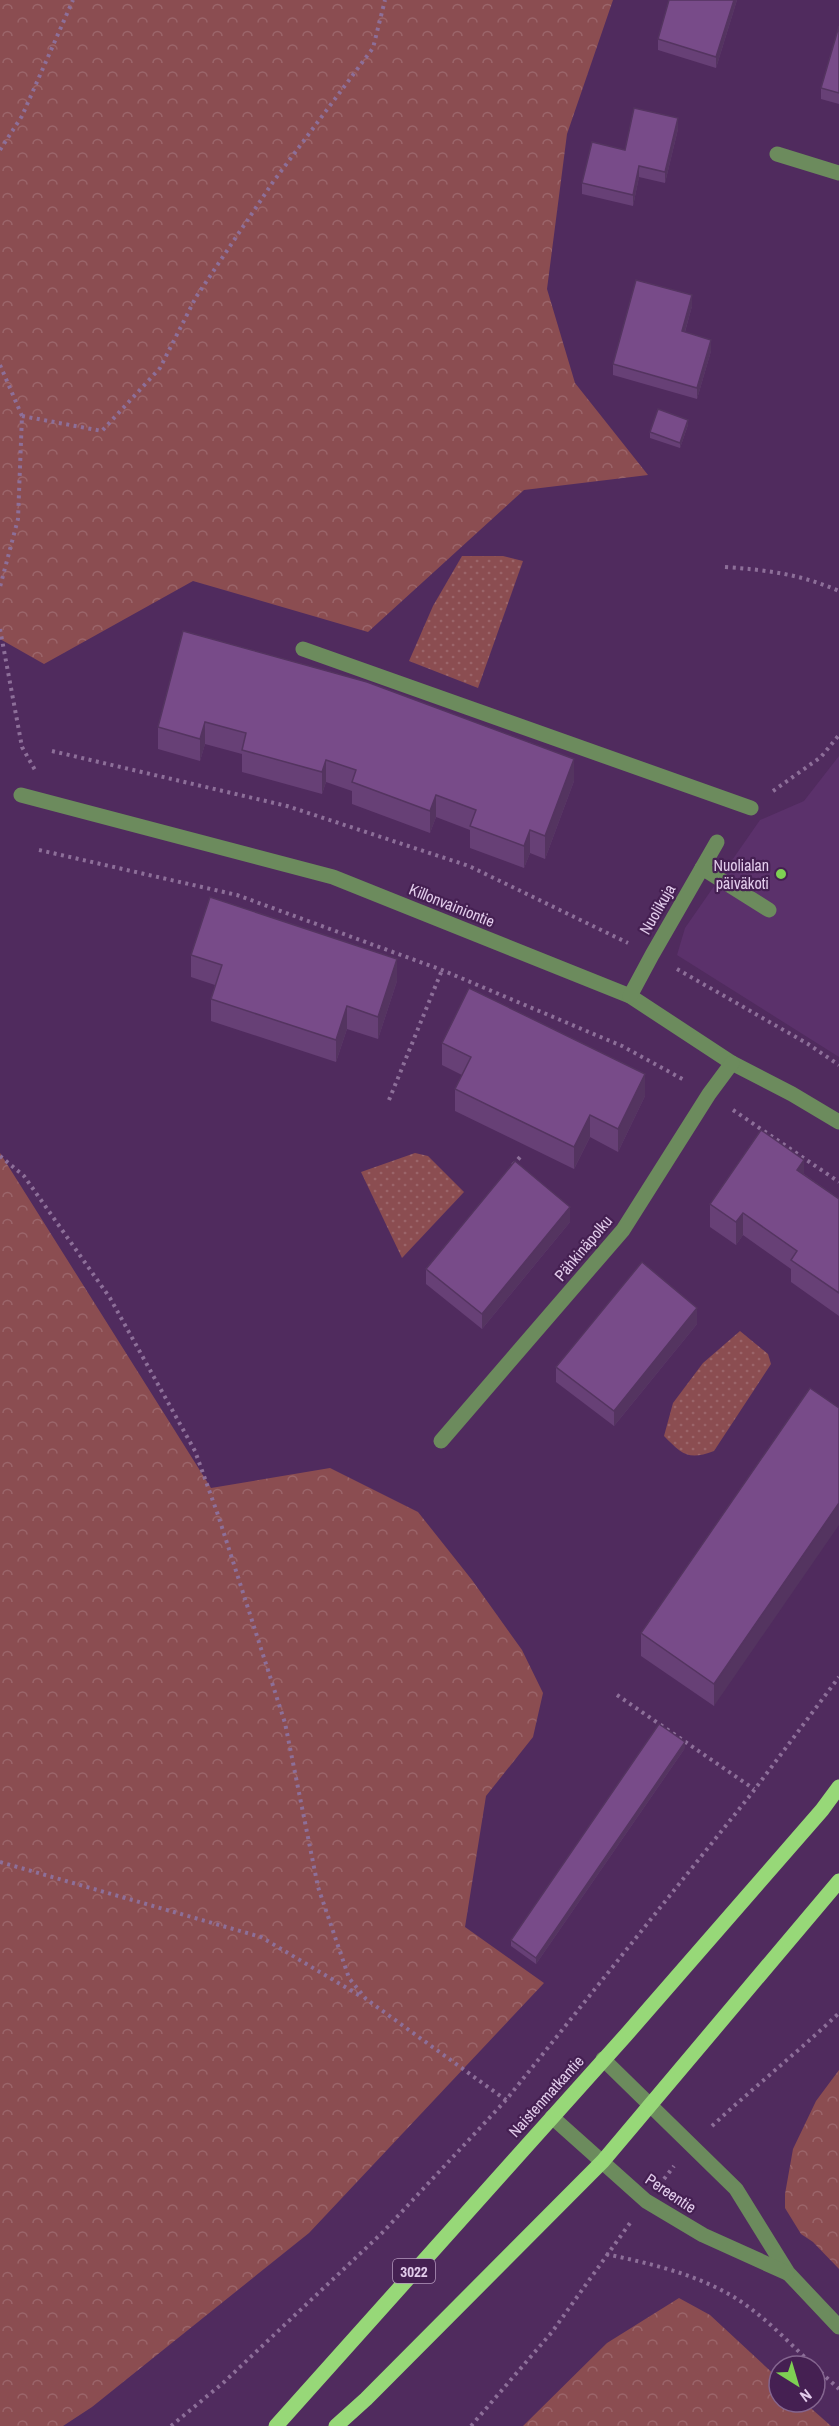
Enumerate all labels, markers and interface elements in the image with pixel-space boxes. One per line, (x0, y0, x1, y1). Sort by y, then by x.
place label: Nuolialan päiväkoti (714, 854, 769, 894)
marker: Nuolialan päiväkoti (774, 867, 788, 881)
street label: Killonvainiontie (406, 878, 498, 932)
street label: Nuolikuja (634, 879, 681, 938)
street label: Pähkinäpolku (549, 1210, 617, 1286)
street label: Naistenmatkantie (503, 2050, 589, 2142)
street label: Pereentie (641, 2168, 701, 2218)
road number: 3022 (393, 2259, 435, 2283)
north arrow (767, 2354, 827, 2414)
text: N (796, 2384, 816, 2408)

